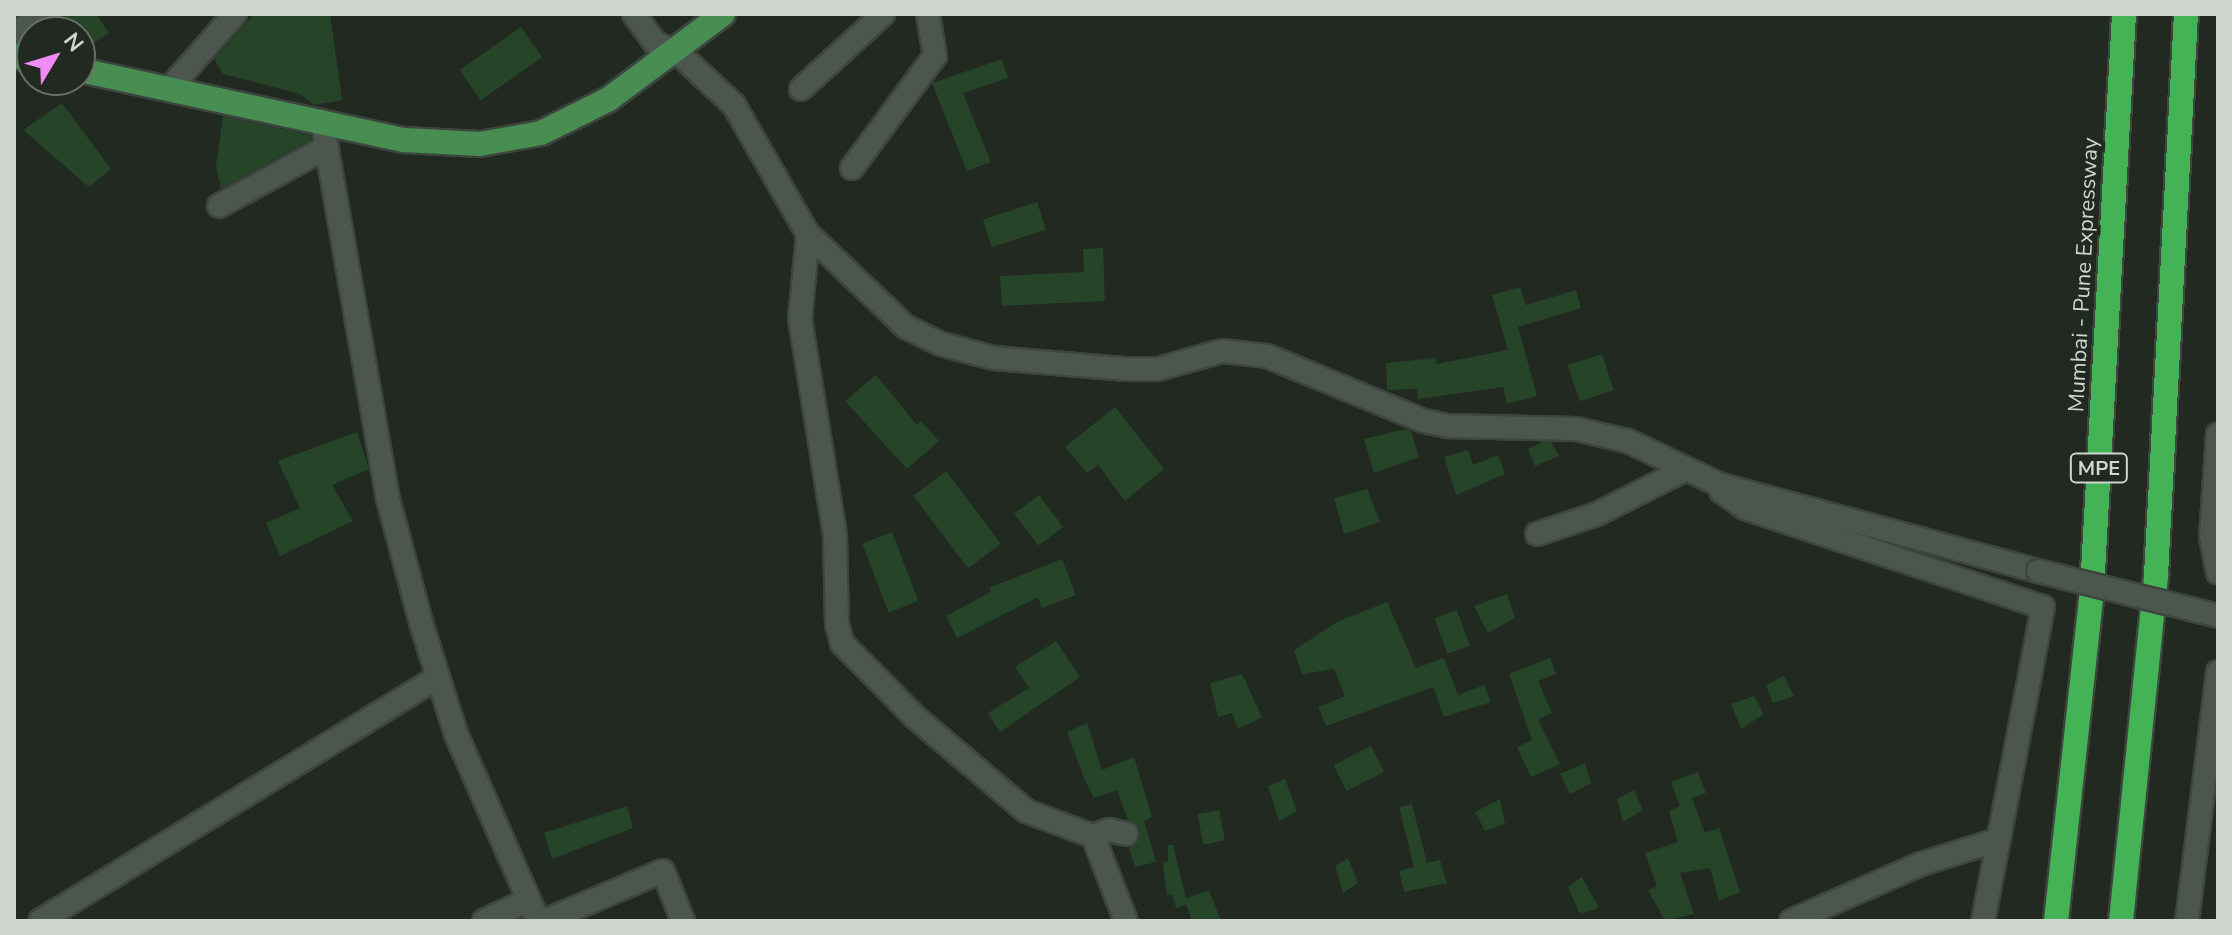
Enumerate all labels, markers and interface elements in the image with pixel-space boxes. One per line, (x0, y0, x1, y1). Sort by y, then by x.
north arrow (16, 16, 96, 96)
text: N (56, 27, 90, 58)
street label: Mumbai - Pune Expressway (2064, 137, 2104, 413)
road number: MPE (2069, 452, 2129, 484)

